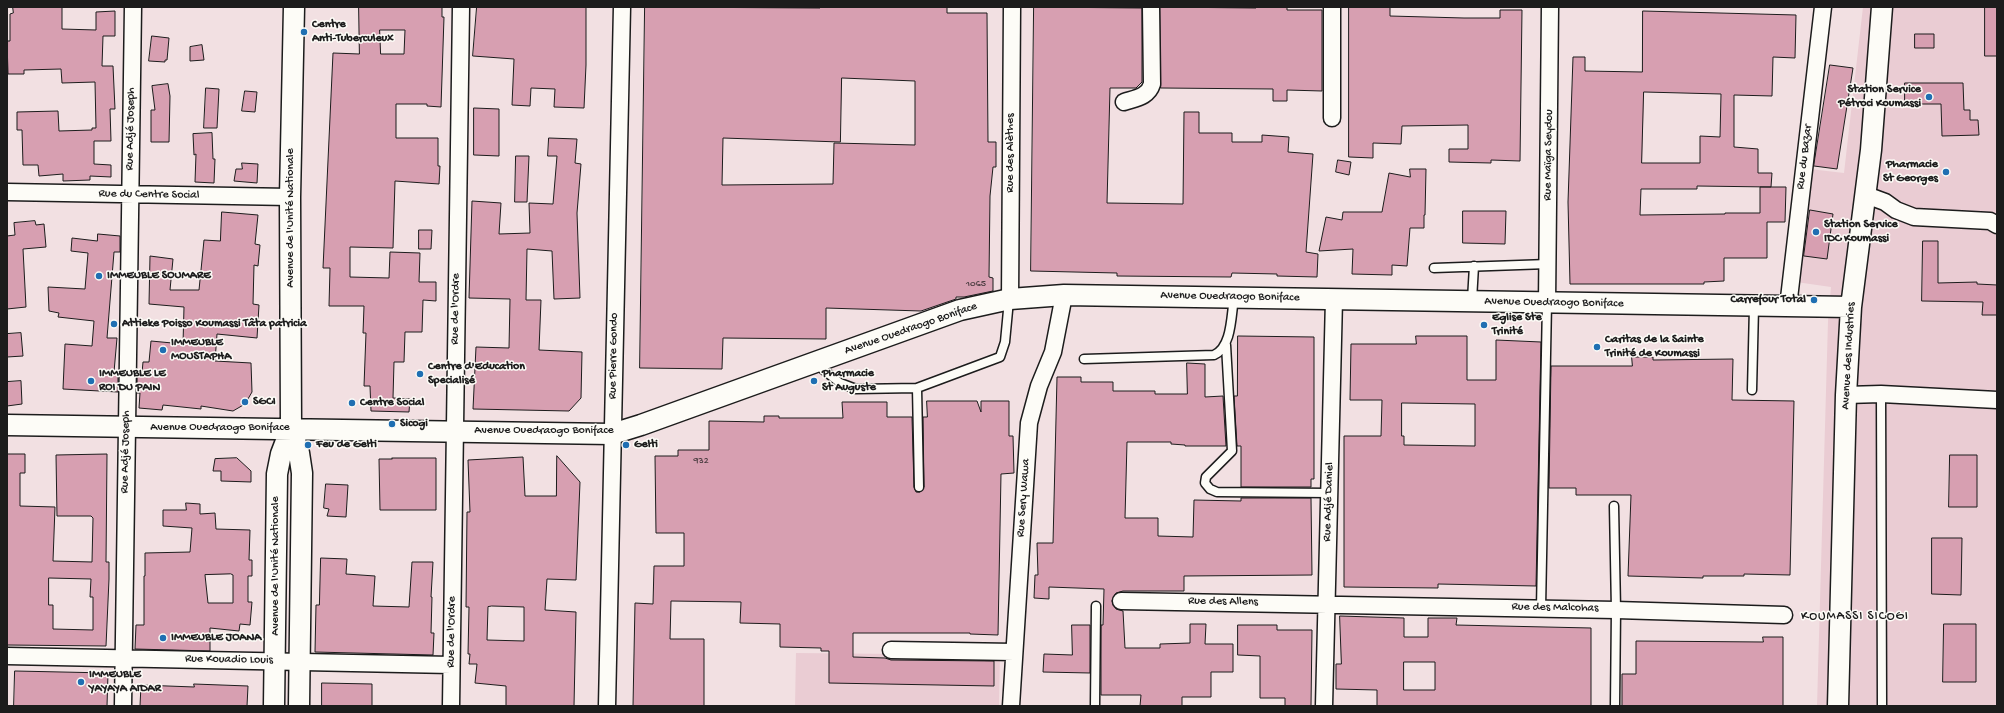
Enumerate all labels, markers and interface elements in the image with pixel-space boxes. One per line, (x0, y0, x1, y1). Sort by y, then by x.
place label: Centre Anti-Tuberculeux (312, 18, 394, 46)
marker: Centre Anti-Tuberculeux (299, 27, 309, 37)
place label: Station Service Pétroci Koumassi (1838, 83, 1921, 111)
street label: Rue Adjé Joseph (123, 87, 139, 171)
marker: Station Service Pétroci Koumassi (1924, 92, 1934, 102)
street label: Rue Maïga Seydou (1541, 109, 1557, 201)
street label: Rue des Alèthes (1004, 113, 1018, 193)
street label: Rue du Bazar (1794, 124, 1816, 190)
street label: Avenue de l'Unité Nationale (284, 148, 298, 288)
place label: Pharmacie St Georges (1883, 158, 1938, 186)
marker: Pharmacie St Georges (1941, 167, 1951, 177)
street label: Rue du Centre Social (98, 187, 200, 203)
place label: Station Service IDC Koumassi (1824, 218, 1898, 246)
marker: Station Service IDC Koumassi (1811, 227, 1821, 237)
place label: IMMEUBLE SOUMARE (107, 269, 211, 283)
marker: IMMEUBLE SOUMARE (94, 271, 104, 281)
street label: Rue de l'Ordre (448, 273, 464, 345)
house number: 1065 (966, 278, 986, 290)
street label: Avenue Ouedraogo Boniface (1160, 289, 1300, 305)
place label: Carrefour Total (1730, 293, 1806, 307)
street label: Avenue Ouedraogo Boniface (1484, 295, 1624, 311)
marker: Carrefour Total (1809, 295, 1819, 305)
street label: Avenue Ouedraogo Boniface (843, 300, 979, 358)
street label: Avenue des Industries (1839, 302, 1859, 410)
place label: Eglise Ste Trinité (1492, 311, 1542, 339)
street label: Rue Pierre Gondo (606, 313, 622, 399)
place label: Attieke Poisso Koumassi Tâta patricia (122, 317, 307, 331)
marker: Attieke Poisso Koumassi Tâta patricia (109, 319, 119, 329)
marker: Eglise Ste Trinité (1479, 320, 1489, 330)
place label: Caritas de la Sainte Trinité de Koumassi (1605, 333, 1704, 361)
place label: IMMEUBLE MOUSTAPHA (171, 336, 231, 364)
marker: Caritas de la Sainte Trinité de Koumassi (1592, 342, 1602, 352)
marker: IMMEUBLE MOUSTAPHA (158, 345, 168, 355)
place label: Centre d'Education Specialisé (428, 360, 525, 388)
place label: IMMEUBLE LE ROI DU PAIN (99, 367, 166, 395)
place label: Pharmacie St Auguste (822, 367, 876, 395)
marker: Centre d'Education Specialisé (415, 369, 425, 379)
marker: IMMEUBLE LE ROI DU PAIN (86, 376, 96, 386)
marker: Pharmacie St Auguste (809, 376, 819, 386)
place label: SGCI (253, 395, 276, 409)
place label: Centre Social (360, 396, 424, 410)
marker: SGCI (240, 397, 250, 407)
marker: Centre Social (347, 398, 357, 408)
street label: Rue Adjé Joseph (118, 410, 134, 494)
place label: Sicogi (400, 417, 428, 431)
marker: Sicogi (387, 419, 397, 429)
street label: Avenue Ouedraogo Boniface (150, 421, 290, 435)
street label: Avenue Ouedraogo Boniface (474, 424, 614, 438)
place label: Feu de Gelti (316, 438, 377, 452)
place label: Gelti (634, 438, 658, 452)
marker: Feu de Gelti (303, 440, 313, 450)
marker: Gelti (621, 440, 631, 450)
house number: 932 (693, 455, 709, 467)
street label: Rue Sery Wawa (1014, 458, 1034, 538)
street label: Rue Adjé Daniel (1320, 462, 1338, 542)
street label: Avenue de l'Unité Nationale (269, 496, 283, 636)
street label: Rue des Allens (1188, 594, 1258, 610)
street label: Rue de l'Ordre (444, 596, 460, 668)
street label: Rue des Malcohas (1511, 600, 1599, 616)
district label: KOUMASSI SICOGI (1801, 609, 1909, 625)
place label: IMMEUBLE JOANA (171, 631, 261, 645)
marker: IMMEUBLE JOANA (158, 633, 168, 643)
street label: Rue Kouadio Louis (185, 652, 273, 668)
place label: IMMEUBLE YAYAYA AIDAR (89, 668, 161, 696)
marker: IMMEUBLE YAYAYA AIDAR (76, 677, 86, 687)

